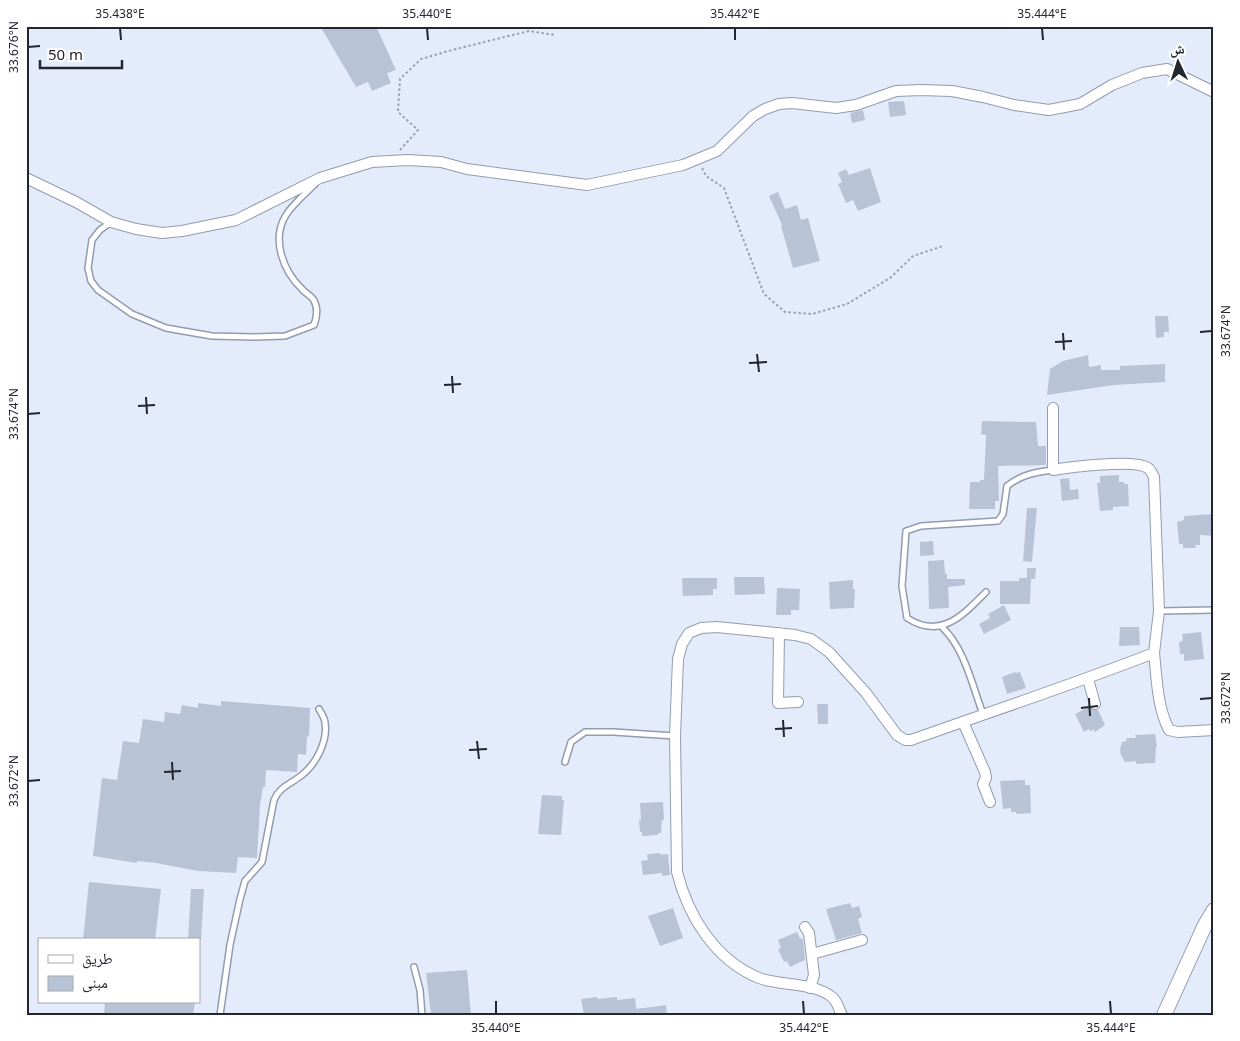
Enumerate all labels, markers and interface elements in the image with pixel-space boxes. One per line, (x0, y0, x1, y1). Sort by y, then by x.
text: 35.438°E (95, 5, 145, 22)
text: 35.440°E (402, 5, 452, 22)
text: 35.442°E (710, 5, 760, 22)
text: 35.444°E (1017, 5, 1067, 22)
text: 33.676°N (5, 21, 22, 73)
scale bar (40, 38, 122, 70)
north arrow (1152, 38, 1202, 88)
text: ش (1169, 39, 1185, 59)
text: 50 m (48, 44, 83, 64)
text: 33.674°N (1217, 305, 1234, 357)
text: 33.674°N (5, 388, 22, 440)
text: 33.672°N (1217, 672, 1234, 724)
text: 33.672°N (5, 755, 22, 807)
legend (38, 938, 200, 1004)
text: طريق (82, 948, 113, 969)
text: مبنى (82, 972, 108, 993)
text: 35.440°E (471, 1019, 521, 1036)
text: 35.442°E (779, 1019, 829, 1036)
text: 35.444°E (1086, 1019, 1136, 1036)

